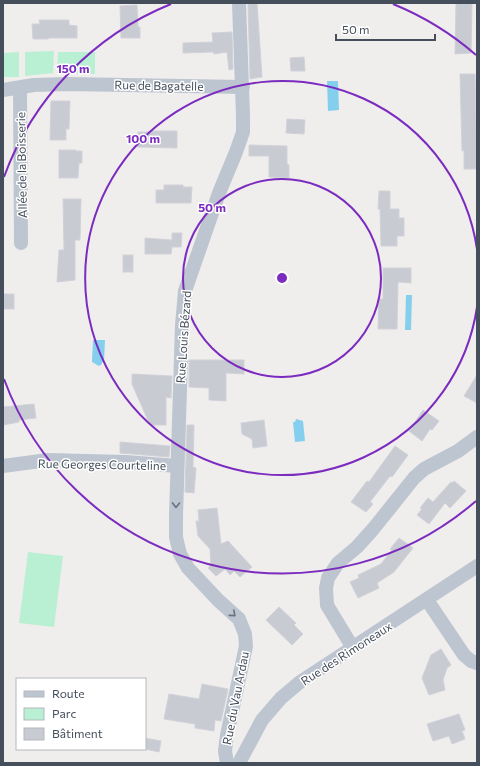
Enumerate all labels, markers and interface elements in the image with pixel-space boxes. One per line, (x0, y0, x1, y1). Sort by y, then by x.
scale bar (336, 16, 435, 42)
text: 50 m (342, 22, 370, 36)
text: 150 m (56, 61, 90, 75)
street label: Rue de Bagatelle (114, 77, 204, 93)
street label: Allée de la Boisserie (13, 112, 29, 218)
text: 100 m (126, 131, 160, 145)
text: 50 m (198, 200, 226, 214)
centre of rings (275, 271, 289, 285)
street label: Rue Louis Bézard (173, 290, 193, 384)
street label: Rue Georges Courteline (38, 456, 166, 472)
one-way arrow (172, 502, 180, 508)
one-way arrow (229, 609, 236, 616)
street label: Rue des Rimoneaux (298, 618, 395, 688)
street label: Rue du Vau Ardau (219, 650, 251, 746)
legend (16, 678, 146, 750)
text: Route (52, 686, 85, 700)
text: Parc (52, 706, 76, 720)
text: Bâtiment (52, 726, 103, 740)

